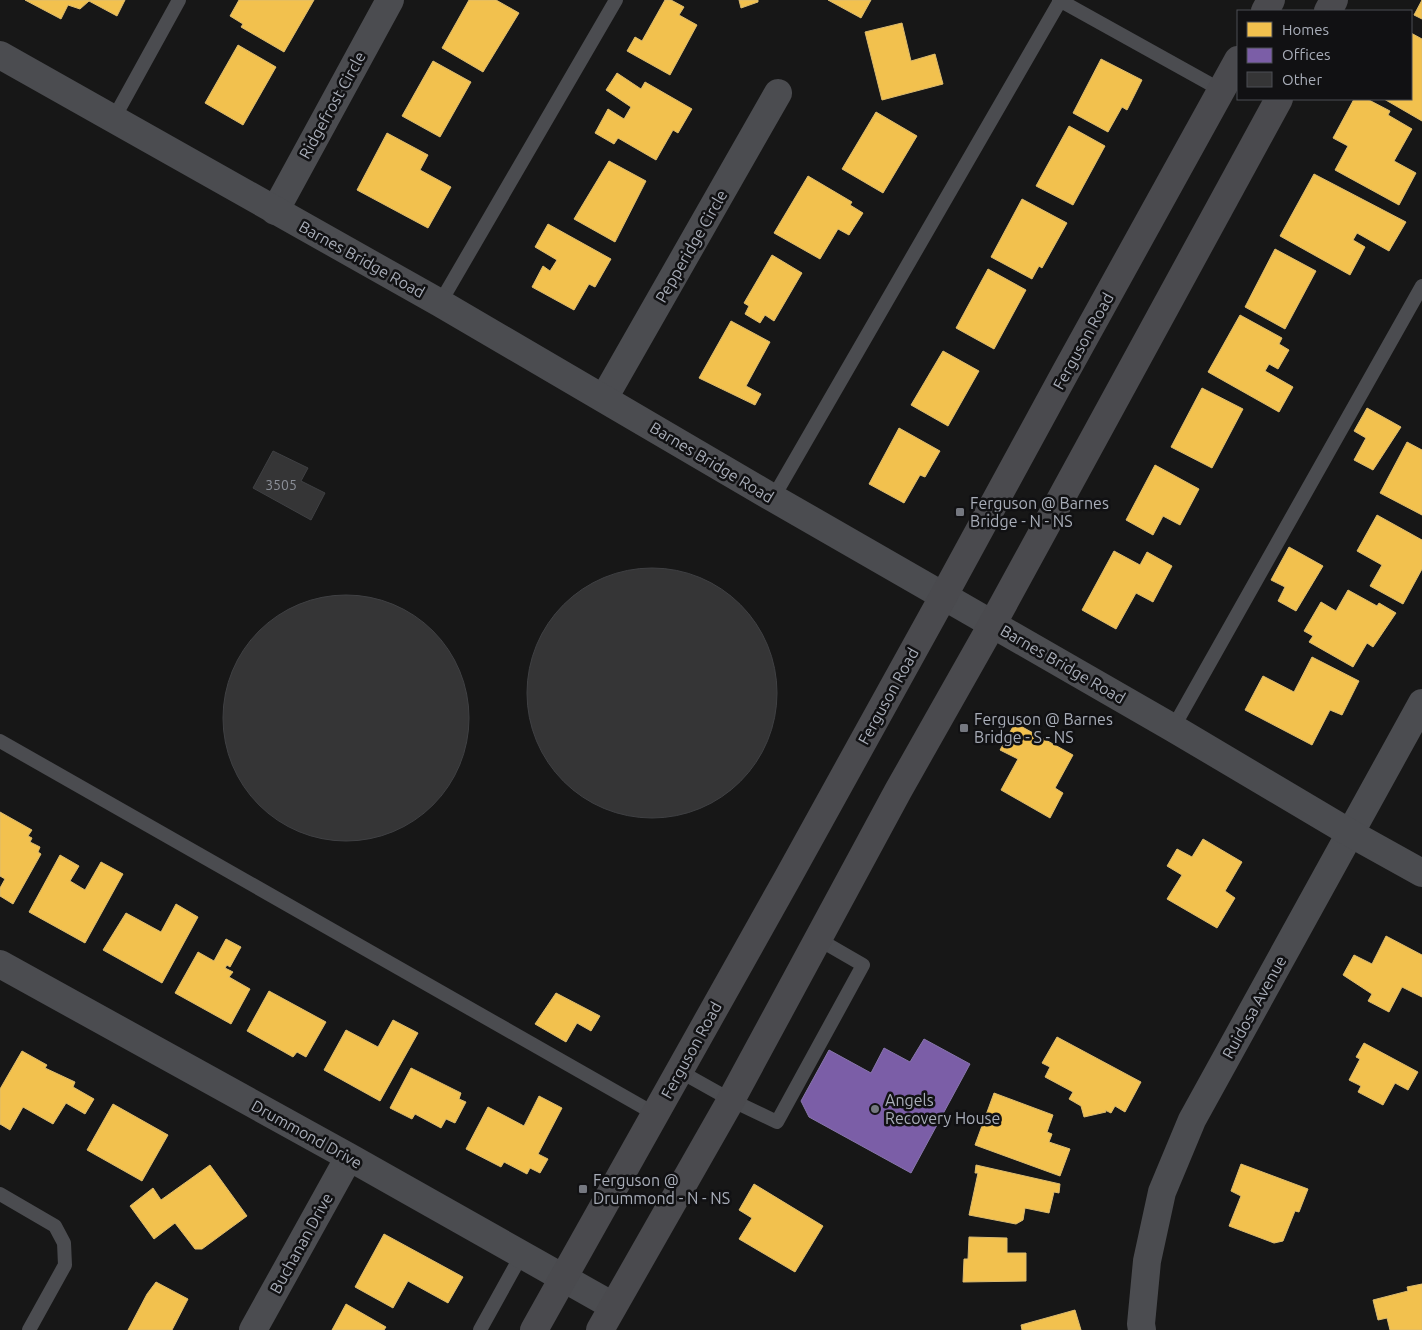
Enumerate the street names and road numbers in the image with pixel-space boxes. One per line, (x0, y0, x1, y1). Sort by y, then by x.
street label: Ridgefrost Circle (295, 48, 369, 162)
street label: Pepperidge Circle (651, 187, 731, 305)
street label: Barnes Bridge Road (296, 217, 428, 301)
street label: Ferguson Road (1049, 290, 1117, 392)
street label: Barnes Bridge Road (647, 418, 777, 506)
street label: Barnes Bridge Road (997, 621, 1129, 707)
street label: Ferguson Road (854, 645, 922, 747)
street label: Ruidosa Avenue (1218, 953, 1290, 1061)
street label: Ferguson Road (657, 999, 725, 1101)
street label: Drummond Drive (249, 1096, 365, 1172)
street label: Buchanan Drive (266, 1190, 336, 1296)

